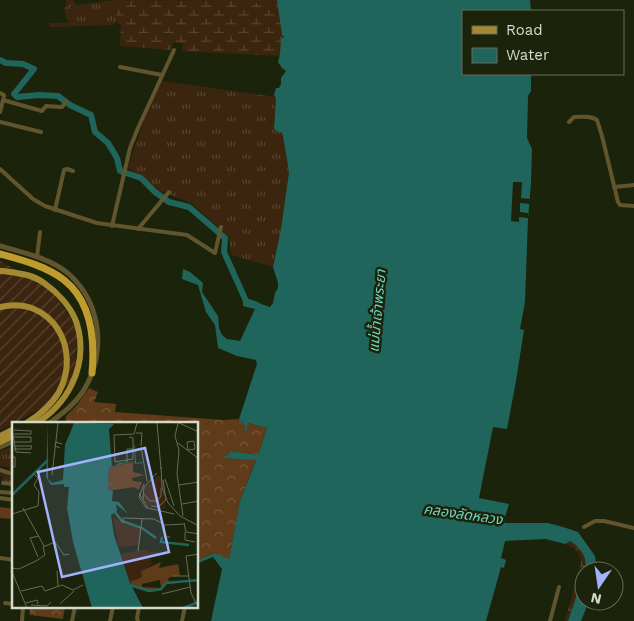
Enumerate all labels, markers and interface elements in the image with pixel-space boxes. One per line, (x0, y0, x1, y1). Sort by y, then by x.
legend (462, 10, 624, 75)
text: Road (506, 21, 543, 39)
text: Water (506, 46, 549, 64)
water label: แม่น้ำเจ้าพระยา (363, 267, 389, 353)
inset map (12, 422, 199, 608)
water label: คลองลัดหลวง (423, 501, 505, 528)
north arrow (574, 561, 624, 611)
text: N (589, 590, 603, 608)

